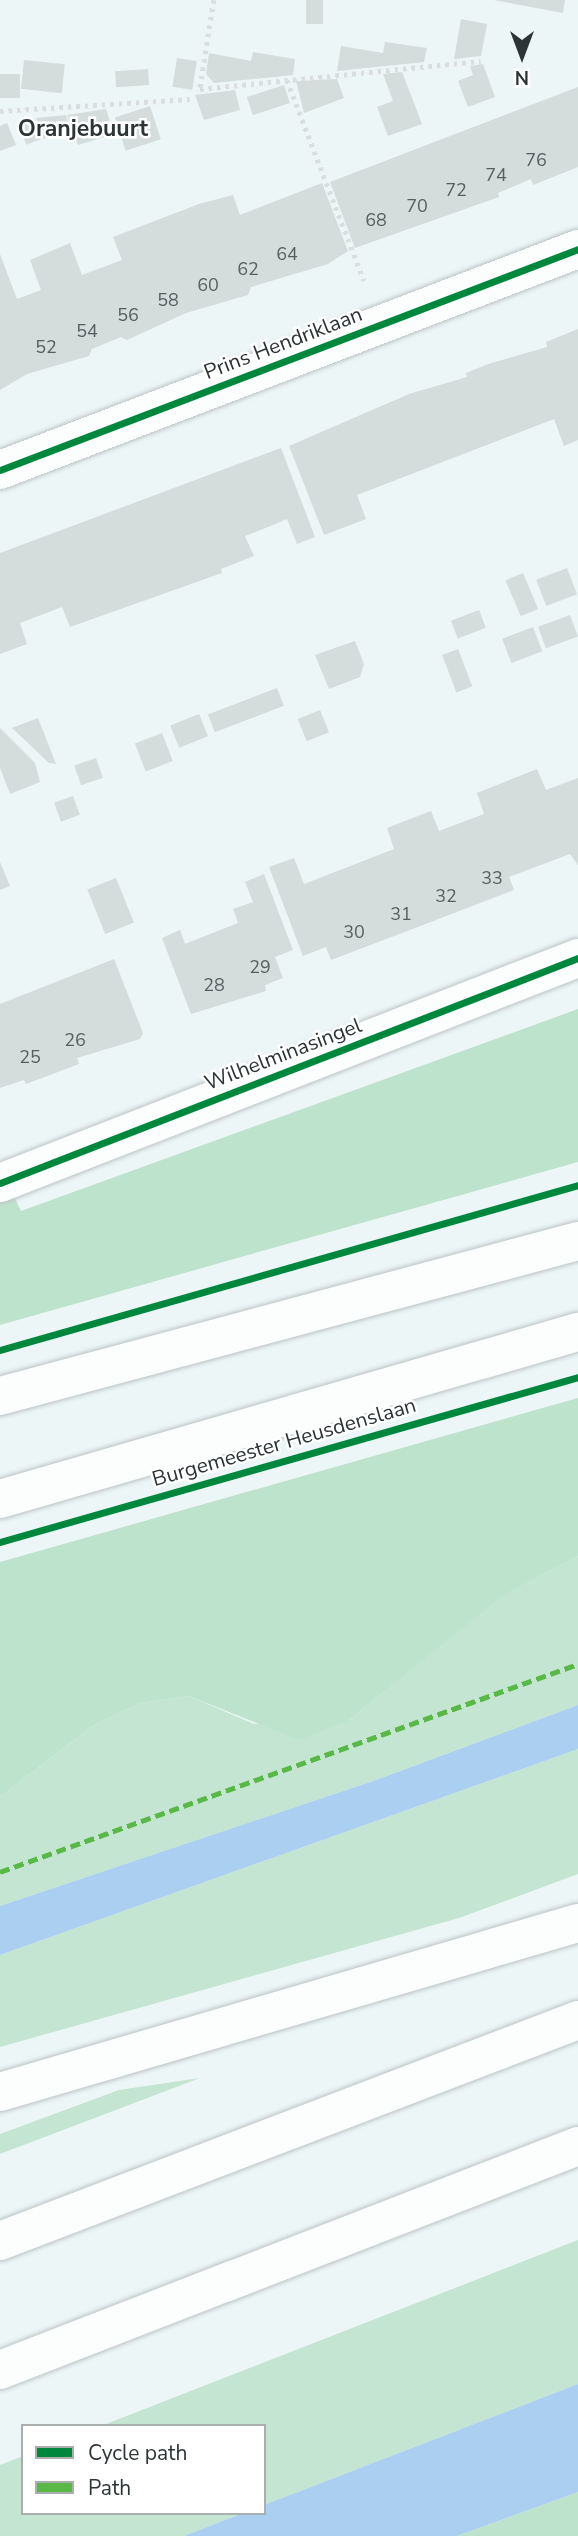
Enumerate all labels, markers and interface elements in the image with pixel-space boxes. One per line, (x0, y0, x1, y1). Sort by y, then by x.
north arrow (487, 21, 557, 91)
text: N (515, 64, 529, 90)
district label: Oranjebuurt (18, 115, 148, 143)
house number: 76 (525, 149, 547, 171)
house number: 74 (485, 164, 507, 186)
house number: 72 (445, 179, 467, 201)
house number: 70 (406, 195, 428, 217)
house number: 68 (365, 209, 387, 231)
house number: 64 (276, 243, 298, 265)
house number: 62 (237, 258, 259, 280)
house number: 60 (197, 274, 219, 296)
house number: 58 (157, 289, 179, 311)
street label: Prins Hendriklaan (200, 301, 366, 385)
house number: 56 (117, 304, 139, 326)
house number: 54 (76, 320, 98, 342)
house number: 52 (35, 336, 57, 358)
house number: 33 (481, 867, 503, 889)
house number: 32 (435, 885, 457, 907)
house number: 31 (390, 903, 412, 925)
house number: 30 (343, 921, 365, 943)
house number: 29 (249, 956, 271, 978)
house number: 28 (203, 974, 225, 996)
street label: Wilhelminasingel (201, 1012, 365, 1096)
house number: 26 (64, 1029, 86, 1051)
house number: 25 (19, 1046, 41, 1068)
street label: Burgemeester Heusdenslaan (149, 1392, 419, 1492)
legend (21, 2424, 266, 2515)
text: Cycle path (88, 2439, 187, 2467)
text: Path (88, 2474, 131, 2502)

